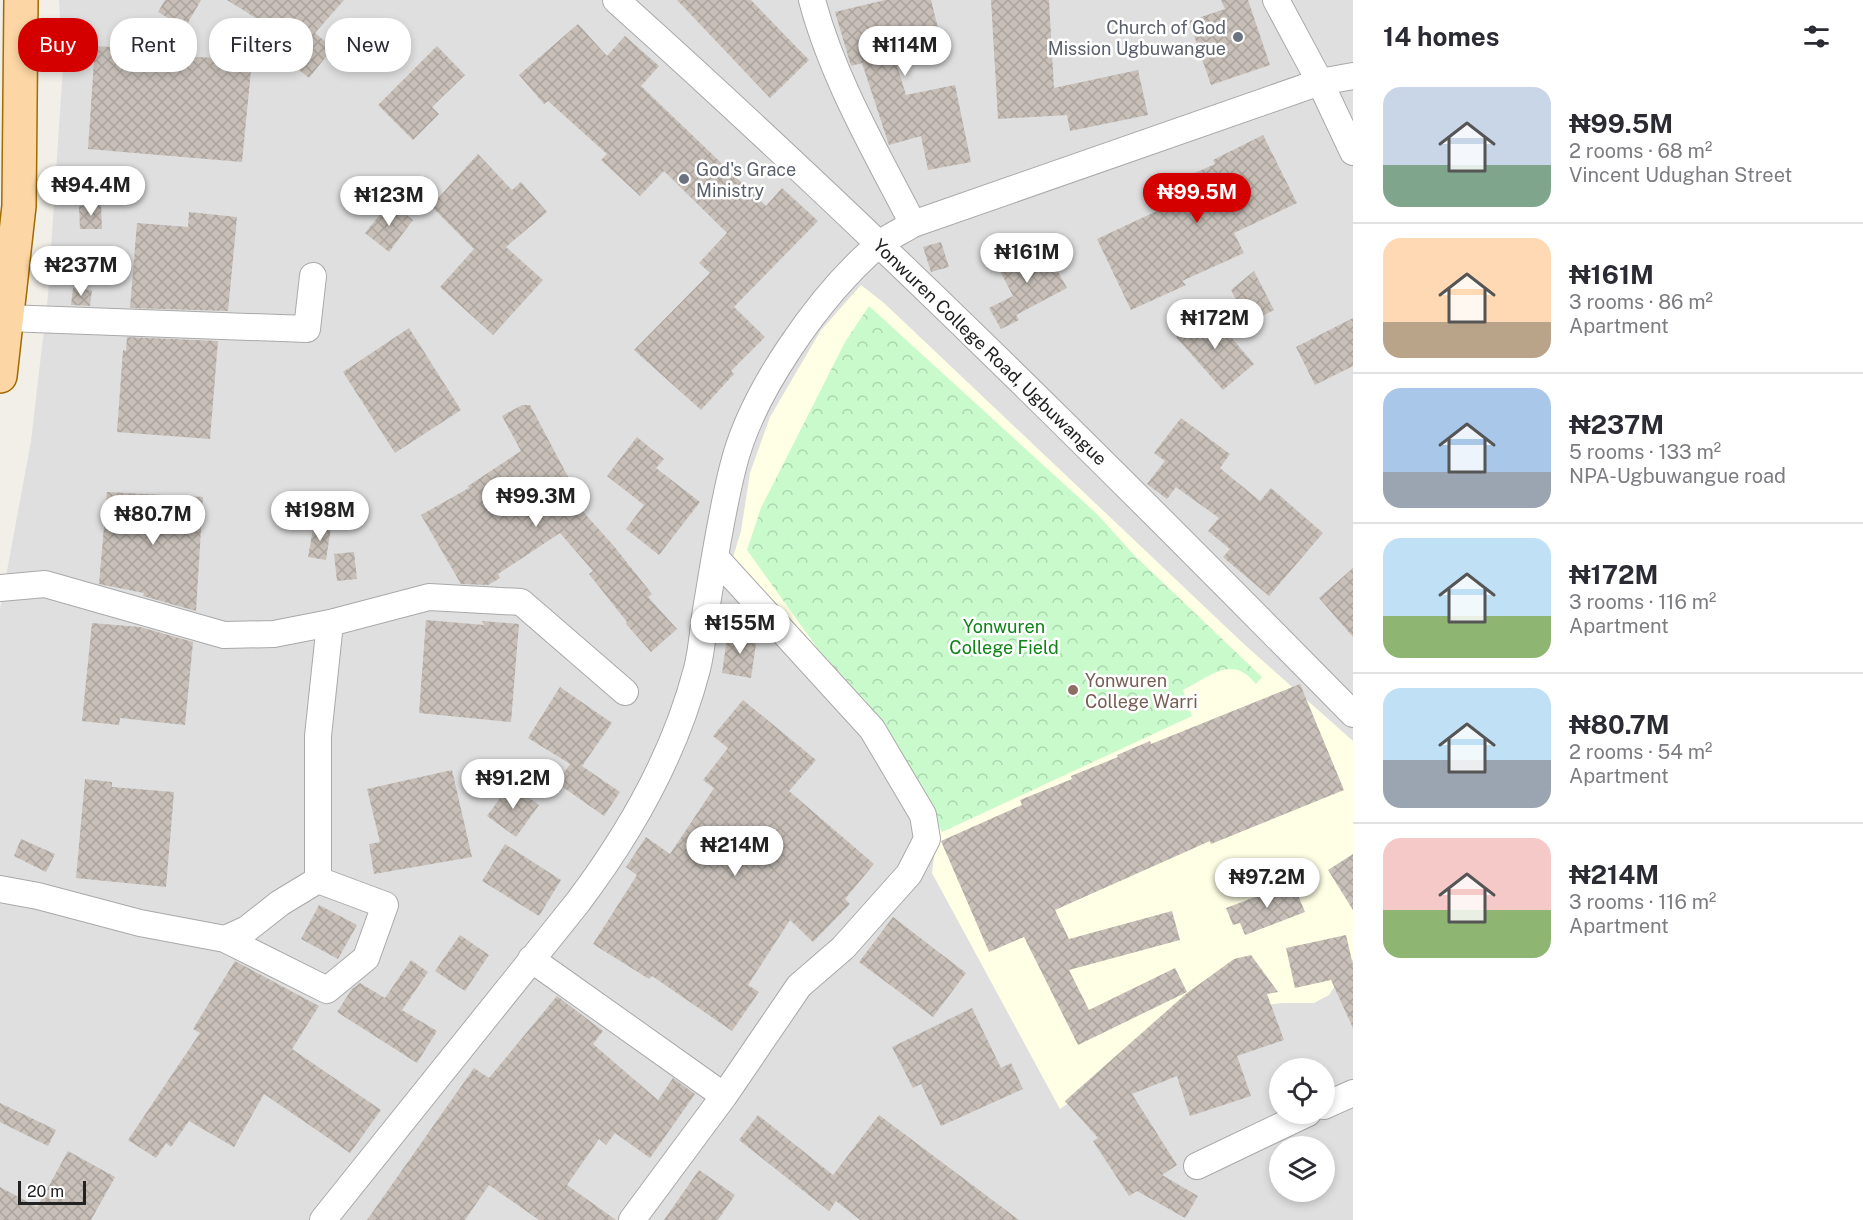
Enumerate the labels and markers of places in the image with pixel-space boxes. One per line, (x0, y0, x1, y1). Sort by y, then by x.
place label: Church of God Mission Ugbuwangue (1048, 17, 1226, 59)
pin: ₦114M (863, 26, 947, 77)
marker: Church of God Mission Ugbuwangue (1231, 30, 1245, 44)
place label: God's Grace Ministry (696, 159, 796, 201)
pin: ₦94.4M (42, 166, 140, 217)
marker: God's Grace Ministry (677, 172, 691, 186)
pin: ₦99.5M (1148, 173, 1246, 224)
pin: ₦123M (347, 176, 431, 227)
pin: ₦161M (985, 233, 1069, 284)
pin: ₦237M (39, 246, 123, 297)
pin: ₦172M (1173, 299, 1257, 350)
pin: ₦99.3M (487, 477, 585, 528)
pin: ₦198M (278, 491, 362, 542)
pin: ₦80.7M (104, 495, 202, 546)
pin: ₦155M (698, 604, 782, 655)
place label: Yonwuren College Warri (1085, 670, 1198, 712)
marker: Yonwuren College Warri (1066, 683, 1080, 697)
pin: ₦91.2M (464, 759, 562, 810)
pin: ₦214M (693, 826, 777, 877)
pin: ₦97.2M (1218, 858, 1316, 909)

